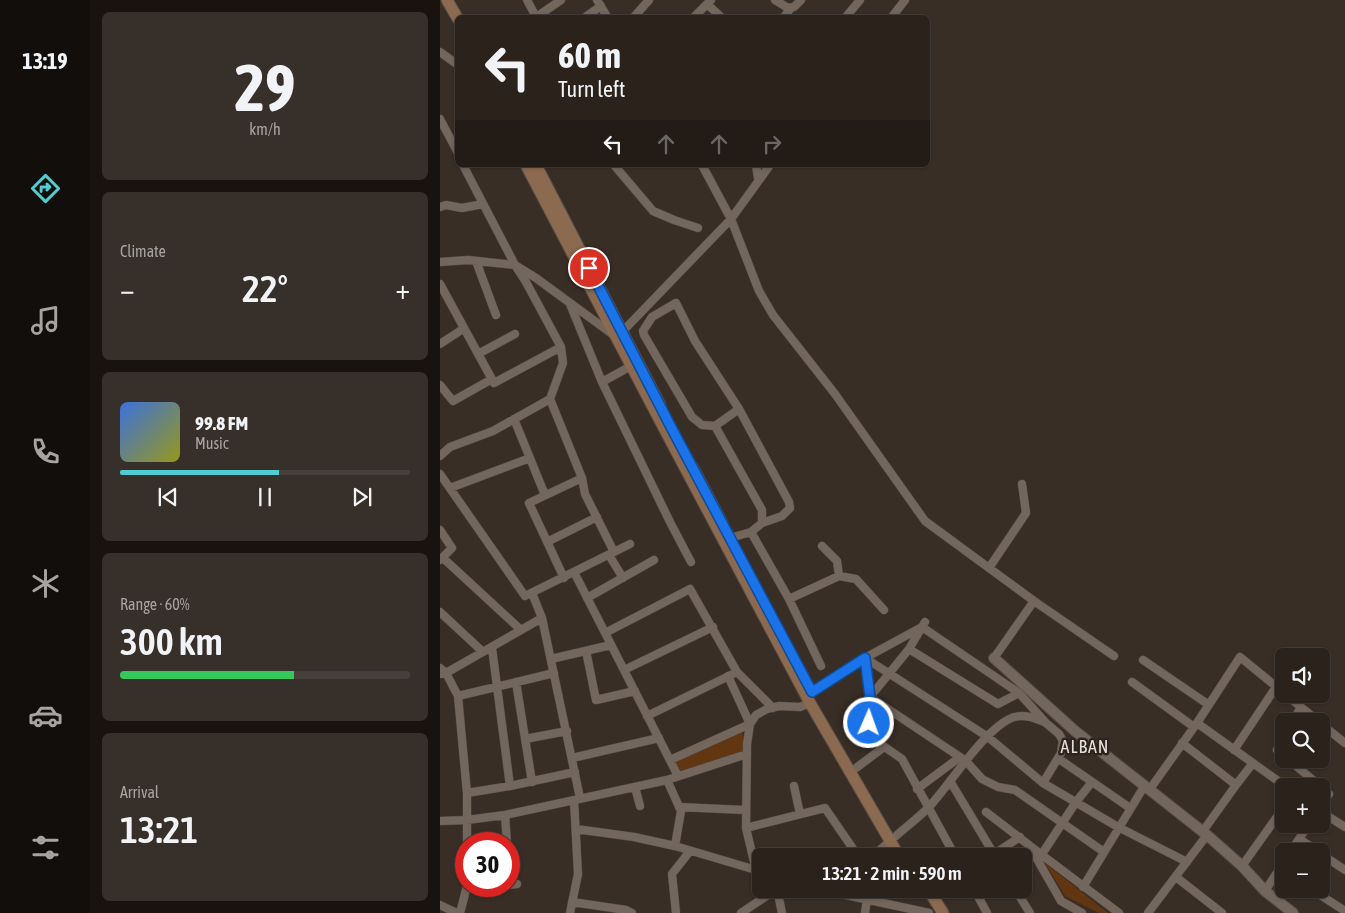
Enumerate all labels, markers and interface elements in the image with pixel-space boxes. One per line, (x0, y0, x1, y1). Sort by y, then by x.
icon: left (475, 35, 540, 100)
text: 60 m (558, 35, 621, 75)
text: 13:19 (22, 48, 68, 74)
text: 29 (234, 50, 296, 125)
text: Turn left (558, 76, 625, 102)
text: km/h (249, 120, 281, 138)
icon: left (599, 130, 627, 158)
icon: ahead (652, 130, 680, 158)
icon: ahead (705, 130, 733, 158)
icon: right (758, 130, 786, 158)
icon: directions (28, 171, 63, 206)
text: Climate (120, 242, 166, 260)
pin (568, 247, 610, 289)
icon: arrive (575, 254, 603, 282)
text: 22° (242, 267, 288, 310)
text: − (120, 273, 135, 305)
text: + (395, 273, 410, 305)
icon: music (28, 303, 63, 338)
text: 99.8 FM (195, 412, 248, 434)
icon: phone (28, 434, 63, 469)
text: Music (195, 434, 229, 452)
icon: previous (154, 483, 182, 511)
icon: pause (251, 483, 279, 511)
icon: next (348, 483, 376, 511)
icon: climate (28, 566, 63, 601)
text: Range · 60% (120, 595, 190, 613)
text: 300 km (120, 620, 223, 663)
map controls (1275, 648, 1330, 898)
button: sound (1275, 648, 1330, 703)
position arrow (842, 696, 894, 748)
icon: car (28, 698, 63, 733)
button: search (1275, 713, 1330, 768)
district label: ALBAN (1061, 736, 1109, 757)
button: + (1275, 778, 1330, 833)
text: Arrival (120, 783, 159, 801)
text: 13:21 (120, 808, 198, 851)
icon: filters (28, 830, 63, 865)
speed limit sign: 30 (455, 832, 520, 897)
button: − (1275, 843, 1330, 898)
text: 13:21 · 2 min · 590 m (822, 862, 962, 884)

